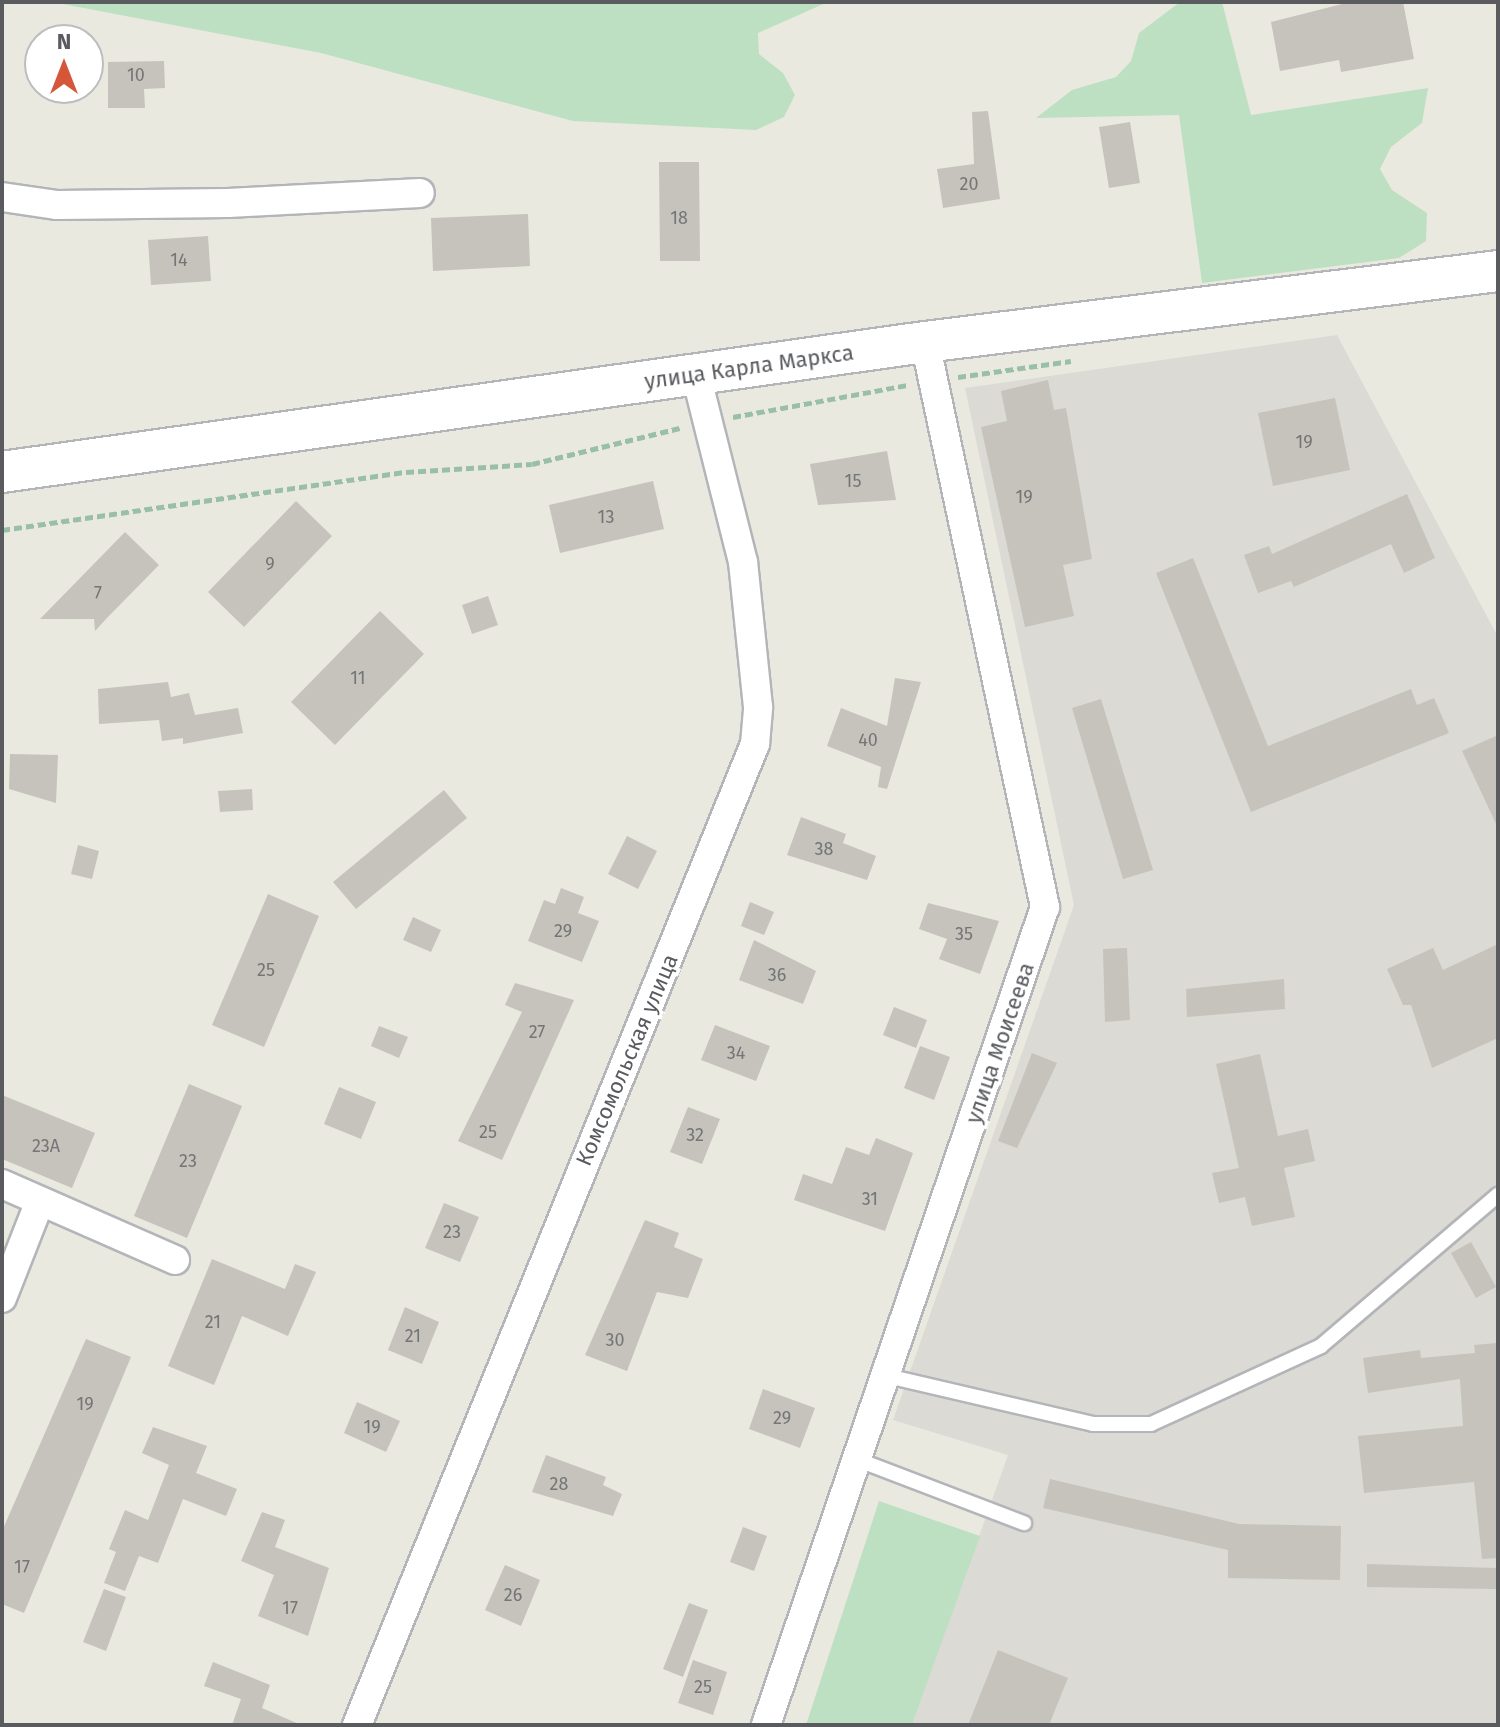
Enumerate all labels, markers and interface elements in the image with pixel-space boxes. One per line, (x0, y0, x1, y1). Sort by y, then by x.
north arrow (24, 24, 104, 104)
text: N (57, 28, 71, 55)
house number: 10 (127, 64, 145, 86)
house number: 20 (960, 173, 978, 195)
house number: 18 (670, 207, 688, 229)
house number: 14 (170, 249, 188, 271)
street label: улица Карла Маркса (643, 339, 855, 395)
house number: 19 (1295, 431, 1313, 453)
house number: 15 (845, 470, 861, 492)
house number: 19 (1015, 486, 1033, 508)
house number: 13 (598, 506, 614, 528)
house number: 9 (265, 553, 275, 575)
house number: 7 (94, 582, 102, 604)
house number: 11 (350, 667, 366, 689)
house number: 40 (858, 729, 878, 751)
house number: 38 (815, 838, 833, 860)
house number: 29 (554, 920, 572, 942)
house number: 35 (955, 923, 973, 945)
street label: Комсомольская улица (570, 950, 684, 1170)
house number: 25 (257, 959, 275, 981)
street label: улица Моисеева (960, 959, 1040, 1127)
house number: 36 (768, 964, 786, 986)
house number: 27 (529, 1021, 545, 1043)
house number: 34 (727, 1042, 745, 1064)
house number: 25 (479, 1121, 497, 1143)
house number: 32 (686, 1124, 704, 1146)
house number: 23А (32, 1135, 60, 1157)
house number: 23 (179, 1150, 197, 1172)
house number: 31 (862, 1188, 878, 1210)
house number: 23 (443, 1221, 461, 1243)
house number: 21 (205, 1311, 221, 1333)
house number: 21 (405, 1325, 421, 1347)
house number: 30 (605, 1329, 625, 1351)
house number: 19 (76, 1393, 94, 1415)
house number: 29 (773, 1407, 791, 1429)
house number: 19 (363, 1416, 381, 1438)
house number: 28 (550, 1473, 568, 1495)
house number: 17 (14, 1556, 30, 1578)
house number: 26 (504, 1584, 522, 1606)
house number: 17 (282, 1597, 298, 1619)
house number: 25 (694, 1676, 712, 1698)

